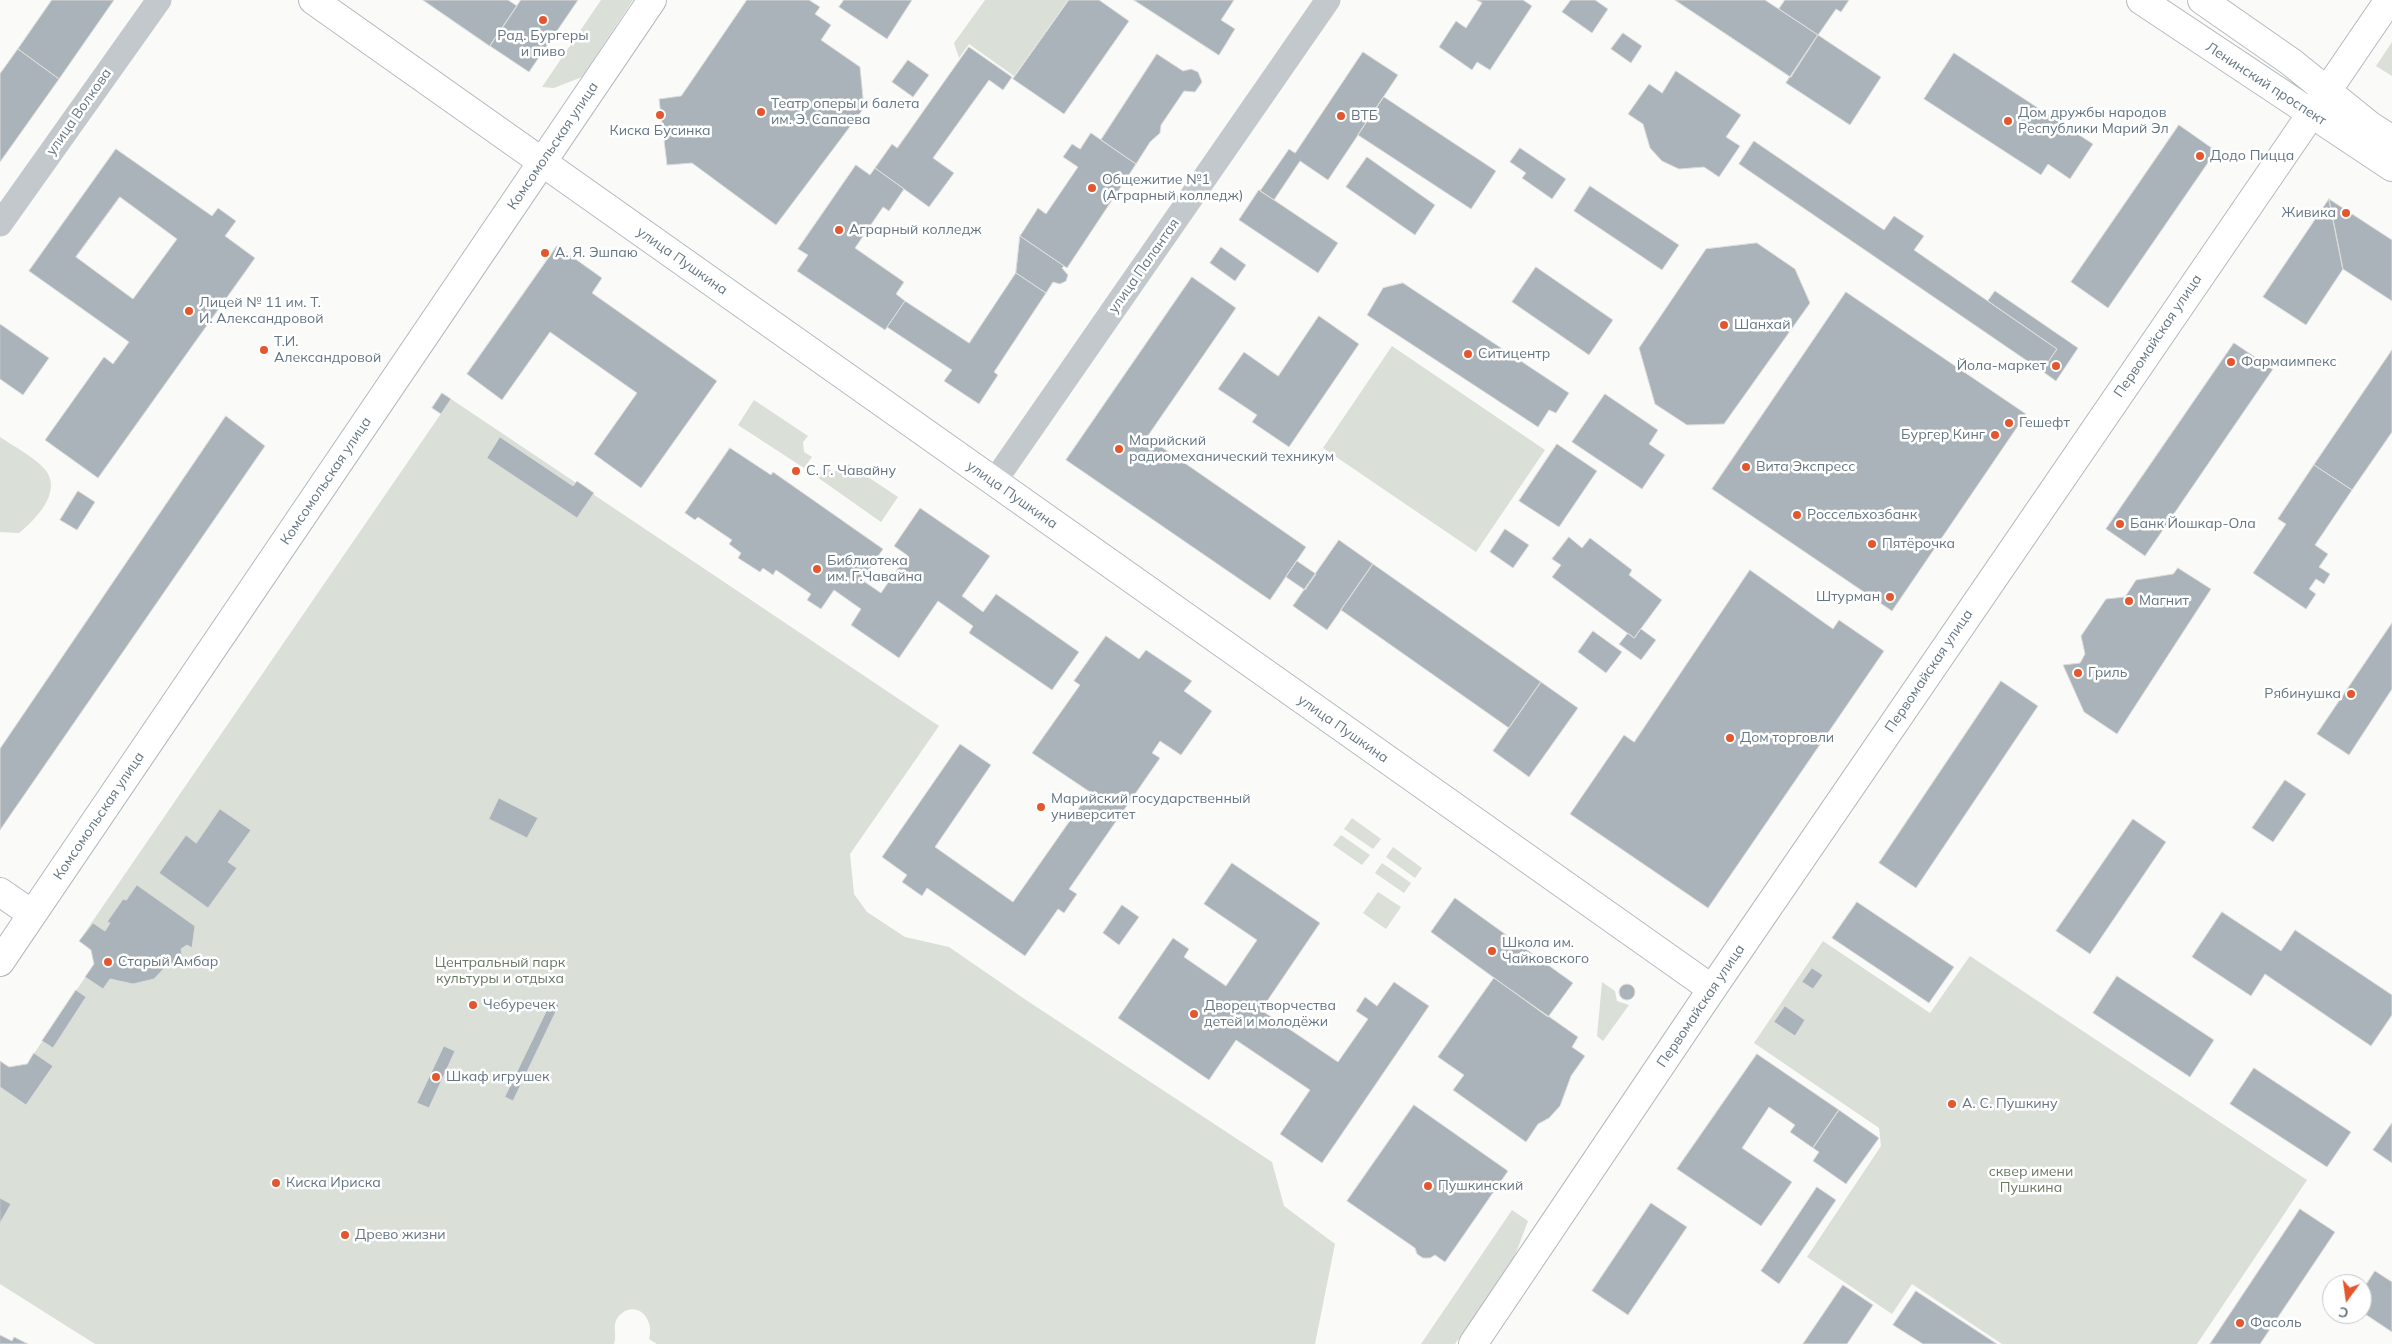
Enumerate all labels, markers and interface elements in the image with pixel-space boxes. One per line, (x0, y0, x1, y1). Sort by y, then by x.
marker: Рад. Бургеры и пиво (537, 14, 549, 26)
place label: Рад. Бургеры и пиво (497, 28, 589, 60)
street label: Ленинский проспект (2203, 39, 2329, 129)
street label: улица Волкова (43, 65, 115, 159)
street label: Комсомольская улица (504, 79, 602, 213)
place label: Театр оперы и балета им. Э. Сапаева (771, 96, 920, 128)
place label: Дом дружбы народов Республики Марий Эл (2018, 105, 2169, 138)
marker: Театр оперы и балета им. Э. Сапаева (755, 106, 767, 118)
place label: ВТБ (1351, 108, 1378, 124)
marker: Киска Бусинка (654, 109, 666, 121)
marker: ВТБ (1335, 110, 1347, 122)
marker: Дом дружбы народов Республики Марий Эл (2002, 115, 2014, 127)
place label: Киска Бусинка (609, 123, 711, 139)
place label: Додо Пицца (2210, 148, 2294, 164)
marker: Додо Пицца (2194, 150, 2206, 162)
place label: Общежитие №1 (Аграрный колледж) (1102, 172, 1243, 204)
marker: Общежитие №1 (Аграрный колледж) (1086, 182, 1098, 194)
place label: Живика (2282, 205, 2336, 221)
marker: Живика (2340, 207, 2352, 219)
street label: улица Палантая (1105, 216, 1183, 316)
place label: Аграрный колледж (849, 222, 981, 238)
street label: улица Пушкина (633, 223, 731, 299)
marker: Аграрный колледж (833, 224, 845, 236)
place label: А. Я. Эшпаю (555, 245, 638, 261)
marker: А. Я. Эшпаю (539, 247, 551, 259)
street label: Первомайская улица (2111, 271, 2205, 401)
place label: Лицей № 11 им. Т. И. Александровой (199, 295, 324, 328)
marker: Лицей № 11 им. Т. И. Александровой (183, 305, 195, 317)
place label: Шанхай (1734, 317, 1790, 333)
marker: Шанхай (1718, 319, 1730, 331)
place label: Т.И. Александровой (274, 334, 381, 367)
marker: Т.И. Александровой (258, 344, 270, 356)
place label: Ситицентр (1478, 346, 1550, 362)
marker: Ситицентр (1462, 348, 1474, 360)
place label: Фармаимпекс (2241, 354, 2337, 370)
marker: Фармаимпекс (2225, 356, 2237, 368)
place label: Йола-маркет (1957, 358, 2046, 374)
marker: Йола-маркет (2050, 360, 2062, 372)
street label: Комсомольская улица (277, 414, 375, 548)
place label: Гешефт (2019, 415, 2070, 431)
marker: Гешефт (2003, 417, 2015, 429)
place label: Бургер Кинг (1901, 427, 1985, 443)
marker: Бургер Кинг (1989, 429, 2001, 441)
place label: Марийский радиомеханический техникум (1129, 433, 1334, 466)
marker: Марийский радиомеханический техникум (1113, 443, 1125, 455)
street label: улица Пушкина (963, 457, 1061, 533)
place label: Вита Экспресс (1756, 459, 1855, 475)
marker: Вита Экспресс (1740, 461, 1752, 473)
place label: С. Г. Чавайну (806, 463, 896, 479)
marker: С. Г. Чавайну (790, 465, 802, 477)
place label: Россельхозбанк (1807, 507, 1917, 523)
marker: Россельхозбанк (1791, 509, 1803, 521)
place label: Банк Йошкар-Ола (2130, 516, 2256, 532)
marker: Банк Йошкар-Ола (2114, 518, 2126, 530)
place label: Пятёрочка (1882, 536, 1955, 552)
marker: Пятёрочка (1866, 538, 1878, 550)
place label: Библиотека им. Г.Чавайна (827, 553, 922, 586)
marker: Библиотека им. Г.Чавайна (811, 563, 823, 575)
place label: Штурман (1816, 589, 1880, 605)
marker: Штурман (1884, 591, 1896, 603)
place label: Магнит (2139, 593, 2189, 609)
marker: Магнит (2123, 595, 2135, 607)
street label: Первомайская улица (1882, 606, 1976, 736)
place label: Гриль (2088, 665, 2127, 681)
marker: Гриль (2072, 667, 2084, 679)
place label: Рябинушка (2264, 686, 2341, 702)
marker: Рябинушка (2345, 688, 2357, 700)
street label: улица Пушкина (1294, 691, 1392, 767)
place label: Дом торговли (1740, 730, 1834, 746)
marker: Дом торговли (1724, 732, 1736, 744)
street label: Комсомольская улица (50, 749, 148, 883)
place label: Марийский государственный университет (1051, 791, 1251, 824)
marker: Марийский государственный университет (1035, 801, 1047, 813)
place label: Школа им. Чайковского (1502, 935, 1589, 968)
street label: Первомайская улица (1654, 941, 1748, 1071)
marker: Школа им. Чайковского (1486, 945, 1498, 957)
place label: Старый Амбар (118, 954, 218, 970)
park label: Центральный парк культуры и отдыха (435, 955, 565, 988)
marker: Старый Амбар (102, 956, 114, 968)
place label: Чебуречек (483, 997, 556, 1013)
place label: Дворец творчества детей и молодёжи (1204, 998, 1336, 1030)
marker: Чебуречек (467, 999, 479, 1011)
marker: Дворец творчества детей и молодёжи (1188, 1008, 1200, 1020)
place label: Шкаф игрушек (446, 1069, 550, 1085)
marker: Шкаф игрушек (430, 1071, 442, 1083)
place label: А. С. Пушкину (1962, 1096, 2058, 1112)
marker: А. С. Пушкину (1946, 1098, 1958, 1110)
park label: сквер имени Пушкина (1989, 1164, 2073, 1196)
place label: Киска Ириска (286, 1175, 381, 1191)
marker: Киска Ириска (270, 1177, 282, 1189)
place label: Пушкинский (1438, 1178, 1523, 1194)
marker: Пушкинский (1422, 1180, 1434, 1192)
place label: Древо жизни (355, 1227, 446, 1243)
marker: Древо жизни (339, 1229, 351, 1241)
north arrow (2322, 1274, 2372, 1324)
text: С (2337, 1303, 2350, 1322)
place label: Фасоль (2250, 1315, 2302, 1331)
marker: Фасоль (2234, 1317, 2246, 1329)

